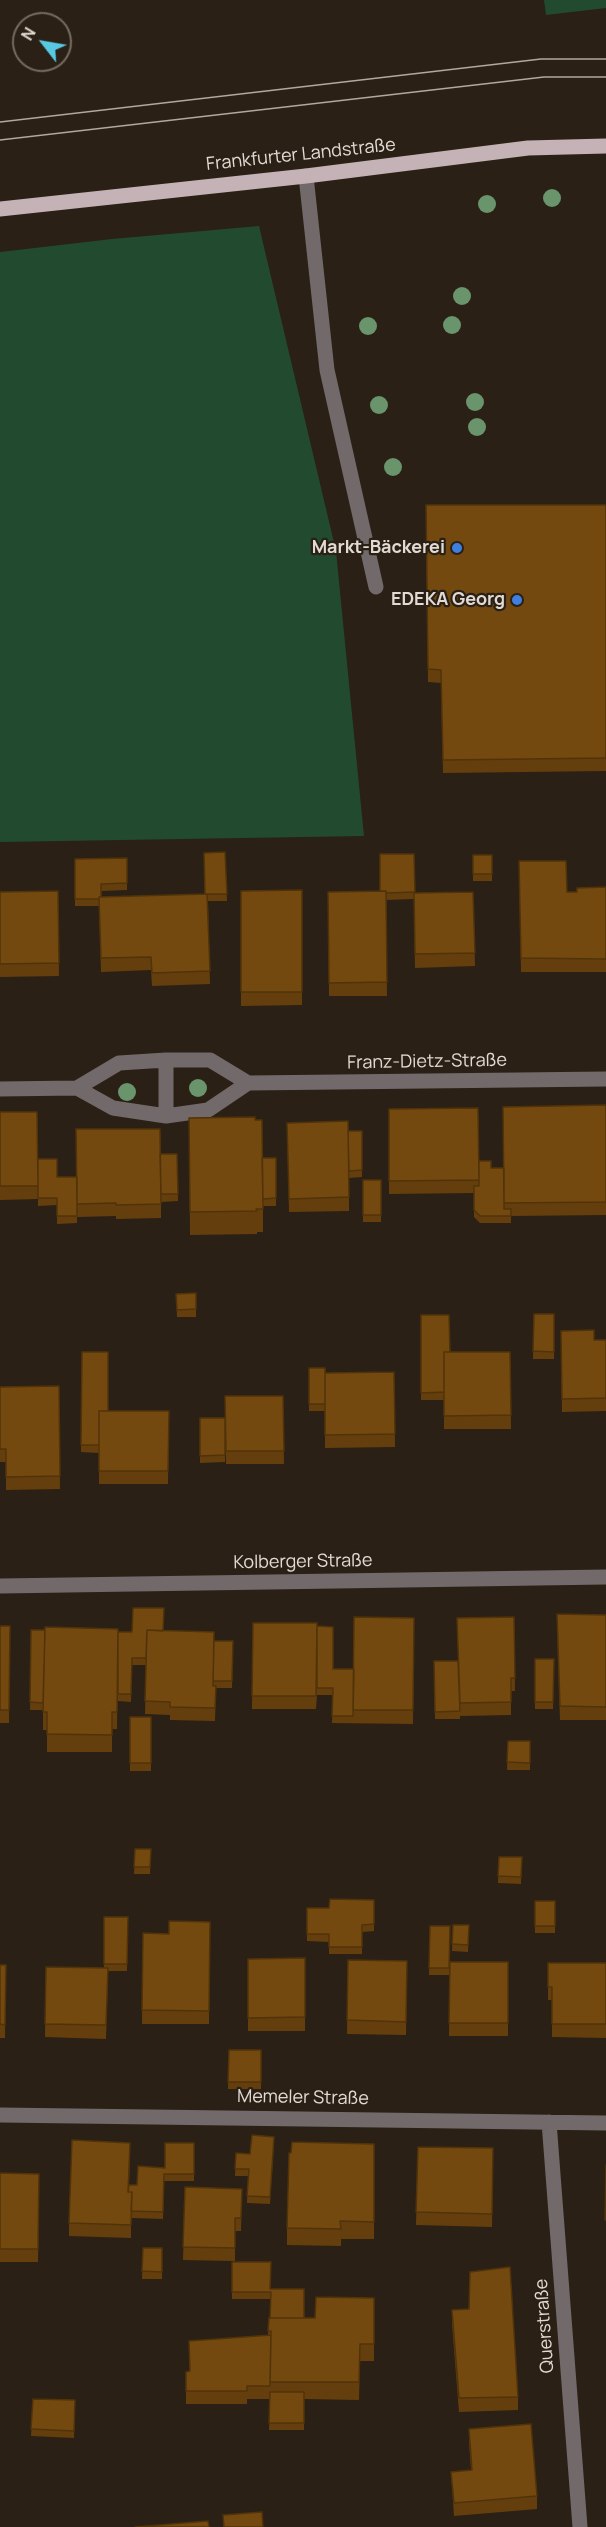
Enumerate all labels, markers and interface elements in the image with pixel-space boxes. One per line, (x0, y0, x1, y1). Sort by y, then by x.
north arrow (12, 12, 72, 72)
text: N (16, 23, 41, 44)
street label: Frankfurter Landstraße (205, 134, 397, 176)
place label: Markt-Bäckerei (312, 537, 445, 559)
marker: Markt-Bäckerei (450, 541, 464, 555)
place label: EDEKA Georg (391, 589, 505, 611)
marker: EDEKA Georg (510, 593, 524, 607)
street label: Franz-Dietz-Straße (347, 1050, 507, 1074)
street label: Kolberger Straße (233, 1550, 373, 1574)
street label: Memeler Straße (237, 2086, 369, 2110)
street label: Querstraße (531, 2278, 559, 2374)

